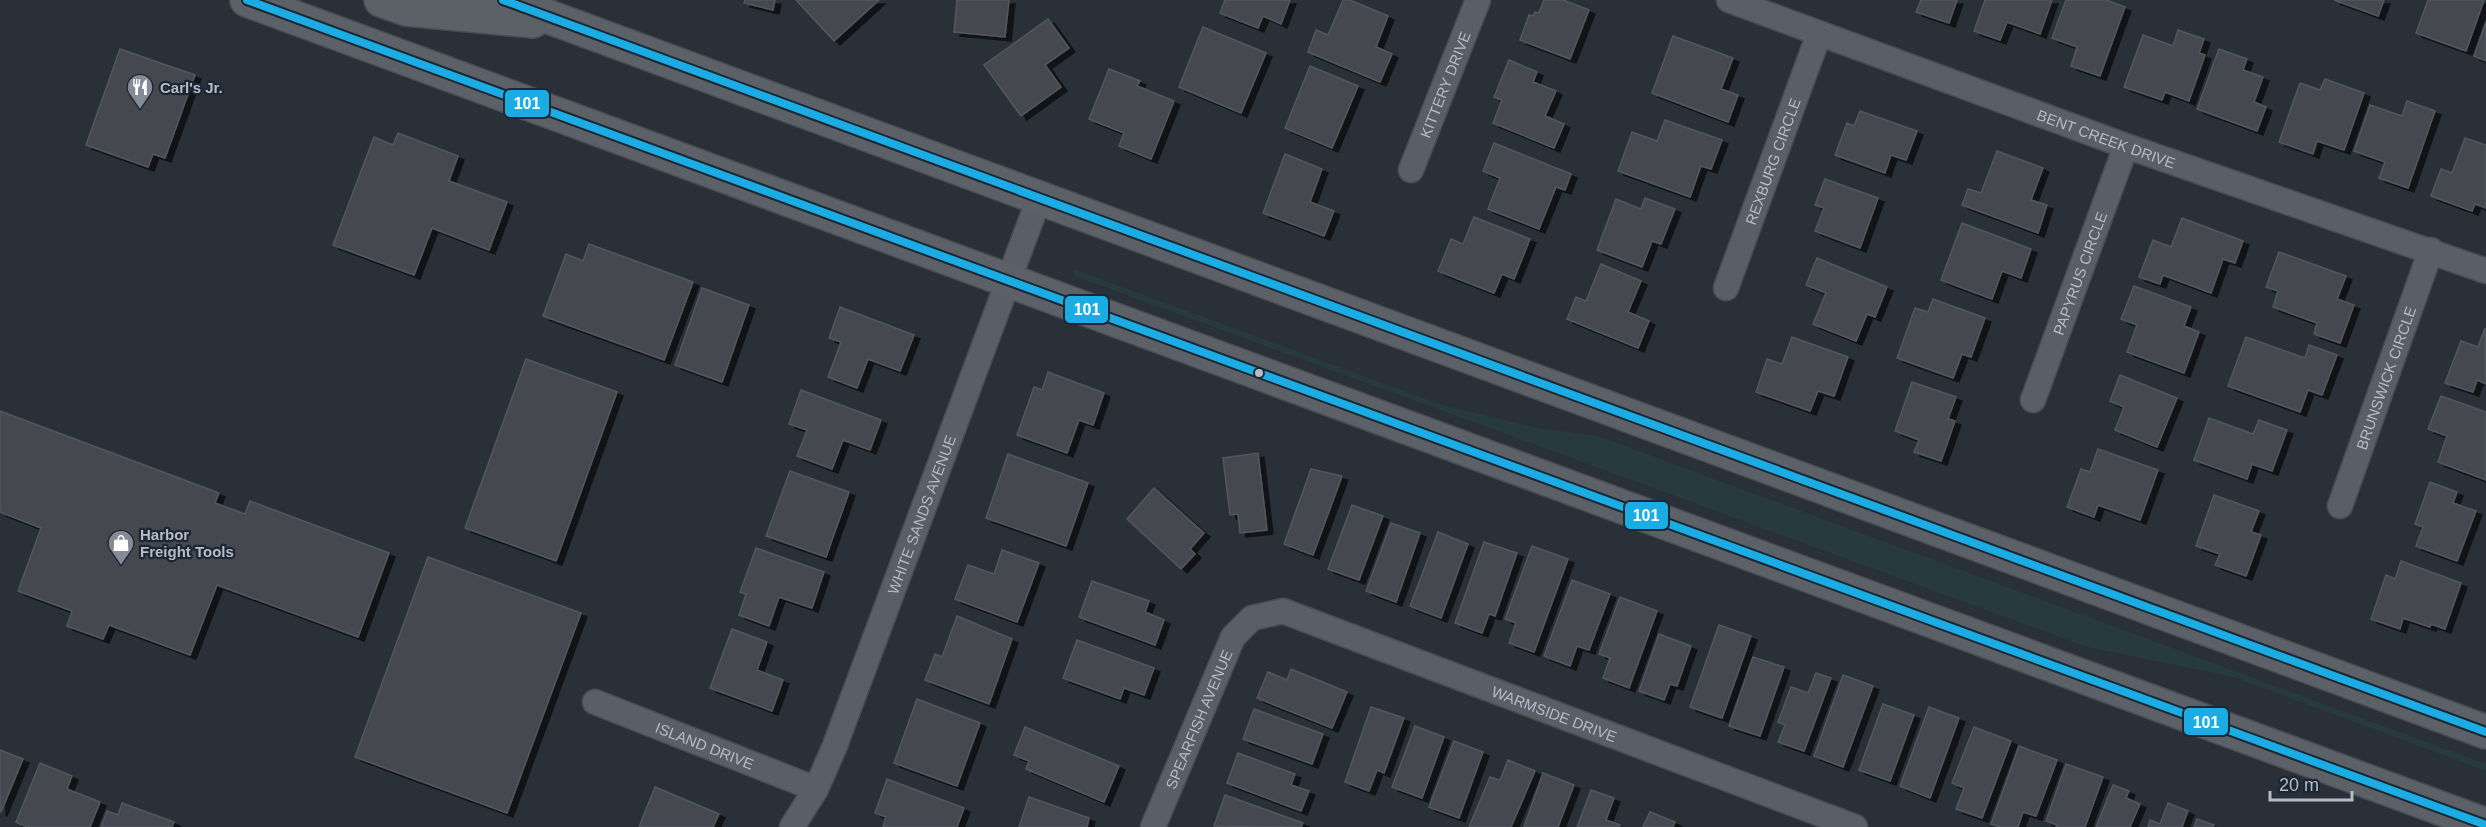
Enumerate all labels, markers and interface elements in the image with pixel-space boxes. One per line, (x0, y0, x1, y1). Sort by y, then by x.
street label: KITTERY DRIVE (1416, 29, 1473, 140)
restaurant icon: Carl's Jr. (125, 72, 155, 110)
place label: Carl's Jr. (160, 79, 223, 96)
line badge: 101 (504, 89, 550, 118)
text: 101 (514, 95, 540, 112)
street label: REXBURG CIRCLE (1741, 96, 1803, 227)
street label: BENT CREEK DRIVE (2035, 106, 2178, 171)
street label: PAPYRUS CIRCLE (2049, 209, 2110, 337)
line badge: 101 (1064, 295, 1109, 324)
text: 101 (1074, 301, 1100, 318)
street label: BRUNSWICK CIRCLE (2352, 304, 2419, 452)
unlabelled marker (1253, 367, 1265, 379)
street label: WHITE SANDS AVENUE (884, 433, 959, 596)
line badge: 101 (1624, 501, 1669, 530)
text: 101 (1633, 507, 1659, 524)
place label: Harbor Freight Tools (140, 526, 234, 560)
shop icon: Harbor Freight Tools (106, 528, 136, 566)
street label: SPEARFISH AVENUE (1162, 647, 1235, 791)
street label: WARMSIDE DRIVE (1490, 682, 1619, 745)
line badge: 101 (2183, 707, 2229, 736)
text: 101 (2193, 714, 2219, 731)
street label: ISLAND DRIVE (653, 718, 756, 772)
scale bar (2270, 764, 2352, 802)
text: 20 m (2279, 775, 2319, 795)

